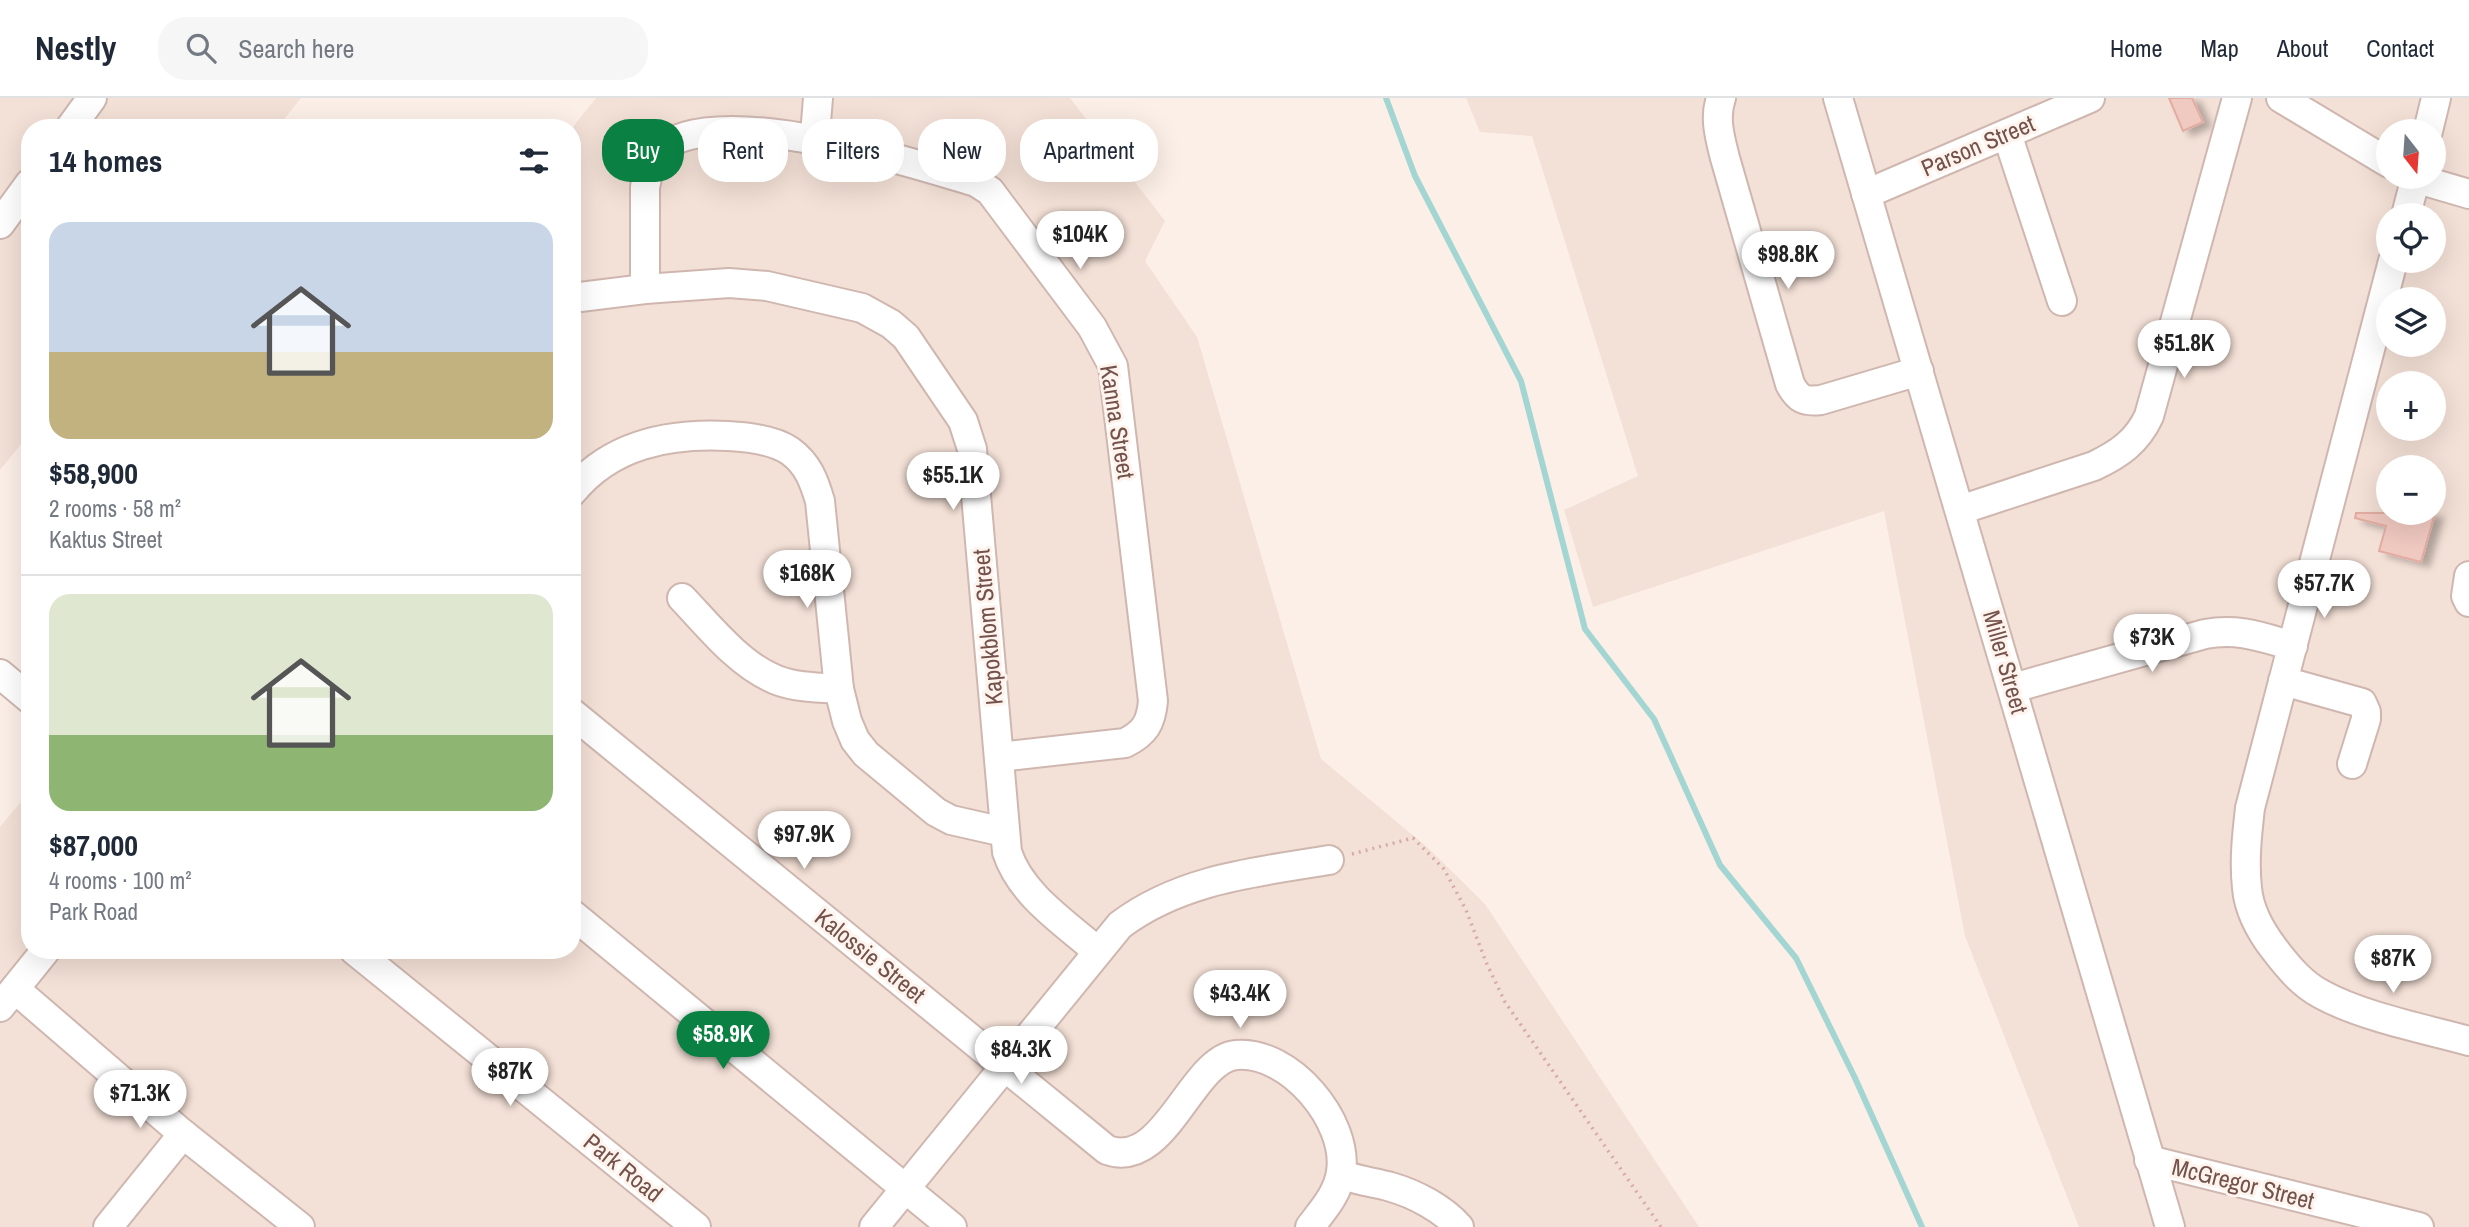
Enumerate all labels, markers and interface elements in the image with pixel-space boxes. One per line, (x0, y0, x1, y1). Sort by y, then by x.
search box (158, 17, 648, 80)
text: Nestly (35, 26, 116, 70)
icon: search (182, 29, 220, 67)
text: Search here (238, 31, 354, 66)
text: Home (2110, 32, 2162, 64)
text: Map (2200, 32, 2239, 64)
text: About (2277, 32, 2328, 64)
text: Contact (2366, 32, 2434, 64)
street label: Parson Street (1916, 107, 2040, 183)
chip: Buy (602, 119, 684, 182)
chip: Rent (698, 119, 788, 182)
chip: Filters (802, 119, 904, 182)
chip: New (918, 119, 1006, 182)
chip: Apartment (1020, 119, 1158, 182)
north arrow (2376, 119, 2446, 189)
map controls (2376, 119, 2446, 525)
text: 14 homes (49, 141, 163, 181)
icon: filters (515, 142, 553, 180)
button: locate (2376, 203, 2446, 273)
pin: $104K (1031, 212, 1129, 271)
text: $104K (1052, 218, 1108, 249)
pin: $98.8K (1731, 232, 1845, 291)
text: $98.8K (1758, 238, 1818, 269)
icon: home (238, 268, 364, 394)
button: layers (2376, 287, 2446, 357)
pin: $51.8K (2127, 320, 2241, 380)
text: $51.8K (2154, 327, 2214, 358)
street label: Kanna Street (1093, 363, 1143, 482)
button: + (2376, 371, 2446, 441)
pin: $55.1K (896, 452, 1010, 512)
text: $58,900 (49, 453, 138, 493)
button: − (2376, 455, 2446, 525)
text: $55.1K (923, 459, 983, 490)
text: 2 rooms · 58 m² (49, 493, 181, 524)
text: Kaktus Street (49, 524, 162, 555)
street label: Kapokblom Street (964, 547, 1010, 706)
pin: $168K (758, 550, 856, 610)
text: $168K (779, 557, 835, 588)
pin: $57.7K (2267, 560, 2381, 620)
text: $57.7K (2294, 567, 2354, 598)
street label: Miller Street (1976, 606, 2036, 718)
pin: $73K (2111, 614, 2193, 674)
text: $73K (2129, 621, 2175, 652)
icon: home (238, 640, 364, 766)
pin: $97.9K (747, 812, 861, 871)
text: $97.9K (774, 818, 834, 849)
text: $87,000 (49, 825, 138, 865)
text: 4 rooms · 100 m² (49, 865, 192, 896)
text: Park Road (49, 896, 138, 927)
street label: Kalossie Street (809, 901, 933, 1010)
pin: $87K (2352, 936, 2434, 995)
text: $87K (2370, 942, 2416, 973)
pin: $43.4K (1183, 970, 1297, 1030)
text: $43.4K (1210, 977, 1270, 1008)
pin: $58.9K (666, 1012, 780, 1071)
text: $58.9K (693, 1018, 753, 1049)
pin: $84.3K (964, 1026, 1078, 1086)
text: $84.3K (991, 1033, 1051, 1064)
pin: $87K (469, 1048, 551, 1108)
text: $87K (487, 1055, 533, 1086)
pin: $71.3K (83, 1070, 197, 1130)
text: $71.3K (110, 1077, 170, 1108)
street label: Park Road (577, 1126, 670, 1209)
street label: McGregor Street (2169, 1150, 2318, 1216)

